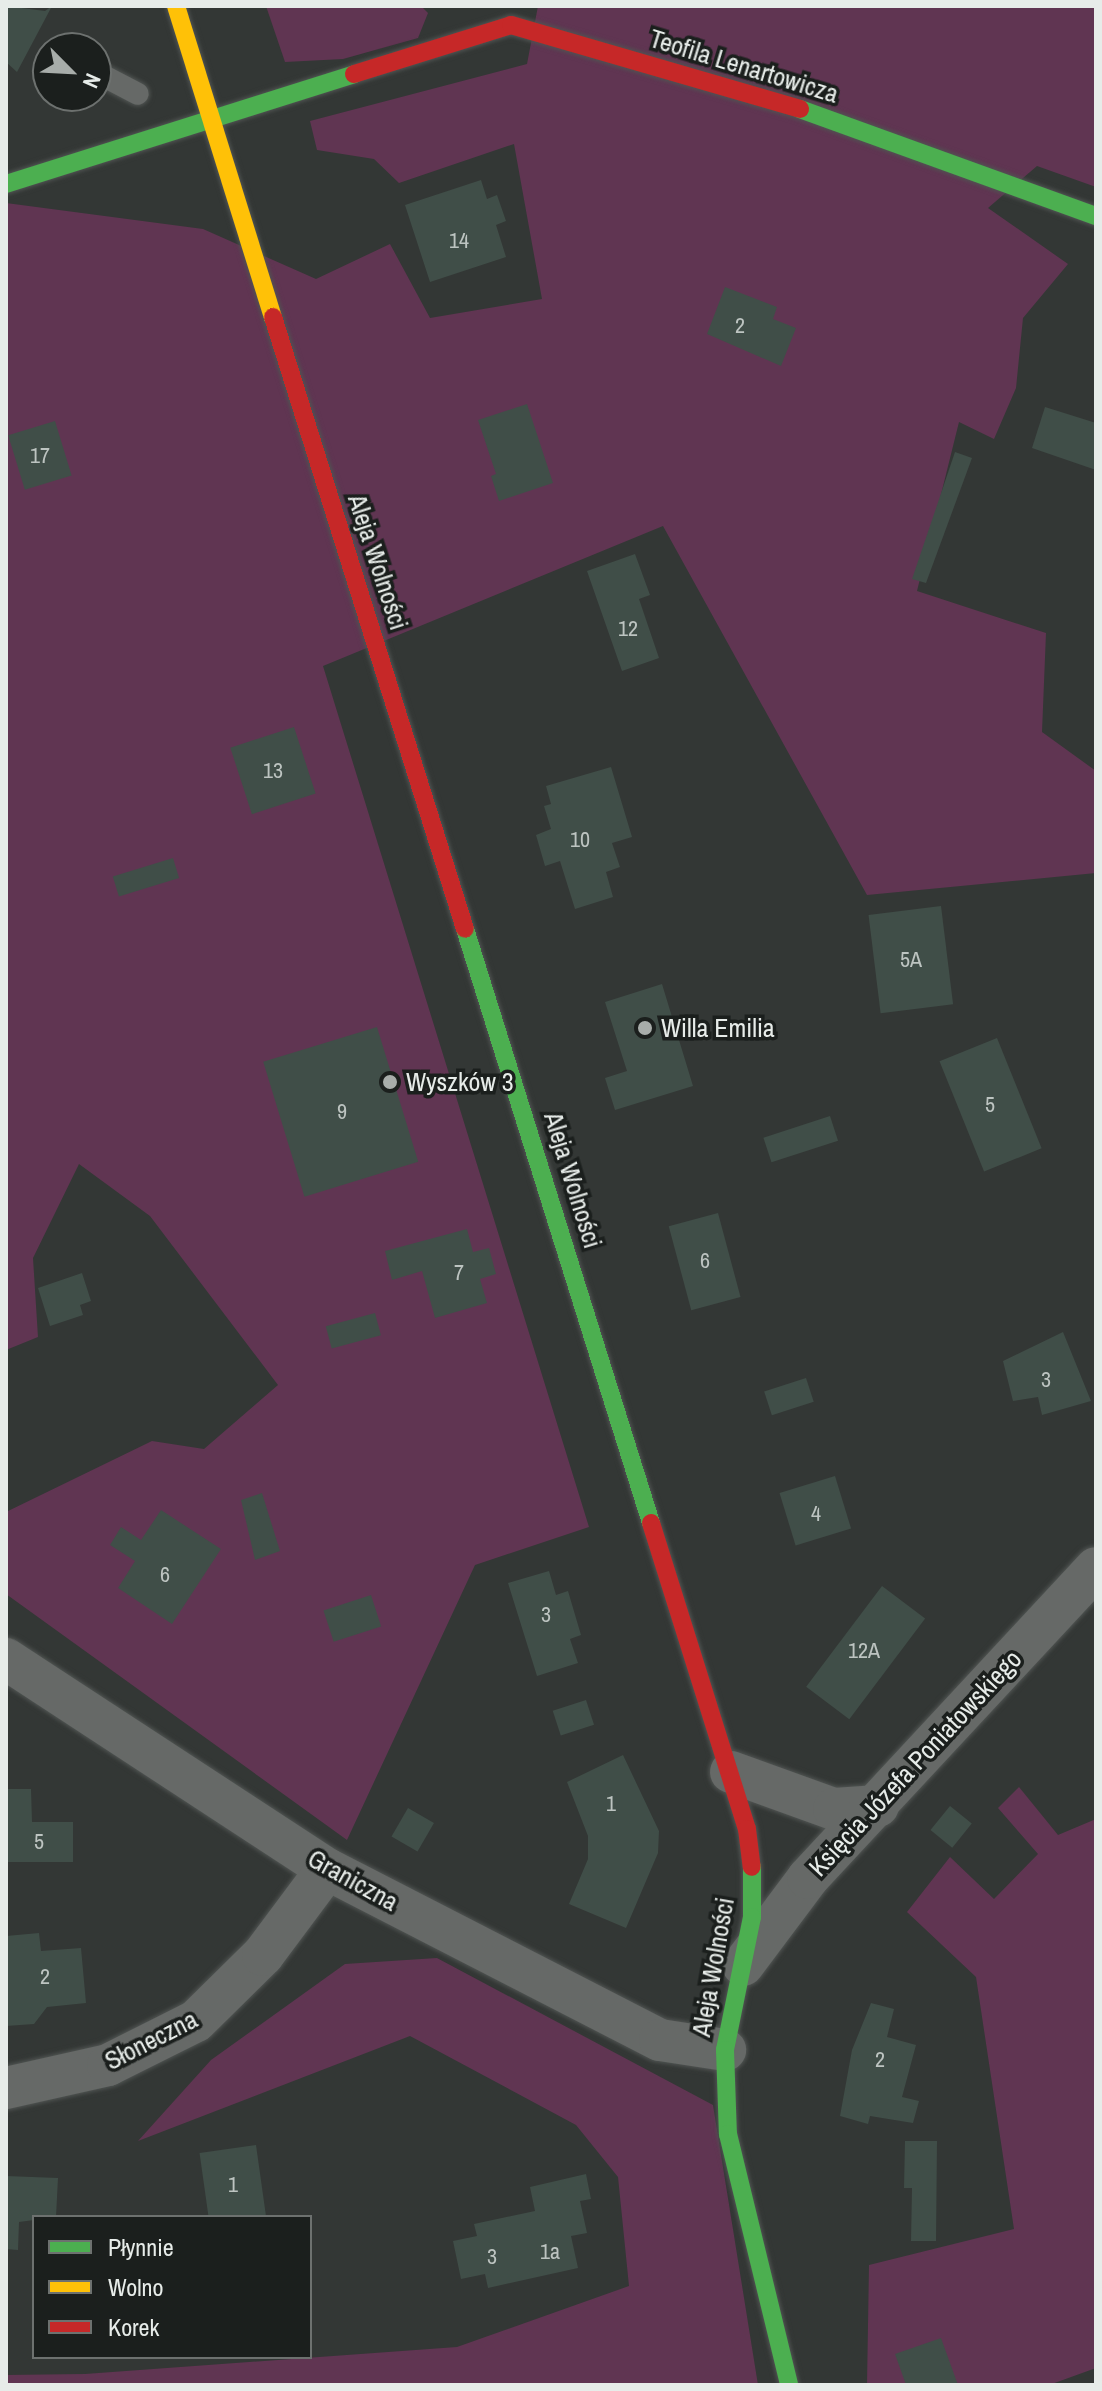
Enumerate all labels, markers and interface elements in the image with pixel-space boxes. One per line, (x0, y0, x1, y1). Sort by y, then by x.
street label: Teofila Lenartowicza (646, 22, 842, 110)
north arrow (32, 32, 112, 112)
text: N (76, 69, 108, 93)
house number: 14 (449, 228, 469, 254)
house number: 2 (735, 313, 745, 339)
house number: 17 (30, 443, 50, 469)
street label: Aleja Wolności (341, 490, 415, 634)
house number: 12 (618, 616, 638, 642)
house number: 13 (263, 758, 283, 784)
house number: 10 (570, 827, 590, 853)
house number: 5A (900, 947, 922, 973)
place label: Willa Emilia (661, 1012, 775, 1044)
marker: Willa Emilia (636, 1019, 654, 1037)
place label: Wyszków 3 (406, 1066, 514, 1098)
marker: Wyszków 3 (381, 1073, 399, 1091)
house number: 5 (985, 1092, 995, 1118)
house number: 9 (337, 1099, 347, 1125)
street label: Aleja Wolności (538, 1108, 608, 1252)
house number: 6 (700, 1248, 710, 1274)
house number: 7 (454, 1260, 464, 1286)
house number: 3 (1041, 1367, 1051, 1393)
house number: 4 (811, 1501, 821, 1527)
house number: 6 (160, 1562, 170, 1588)
house number: 3 (541, 1602, 551, 1628)
house number: 12A (848, 1638, 880, 1664)
street label: Księcia Józefa Poniatowskiego (802, 1644, 1028, 1882)
house number: 1 (606, 1791, 616, 1817)
house number: 5 (34, 1829, 44, 1855)
street label: Graniczna (302, 1843, 404, 1917)
street label: Aleja Wolności (685, 1895, 741, 2039)
house number: 2 (40, 1964, 50, 1990)
street label: Słoneczna (100, 2004, 202, 2076)
house number: 2 (875, 2047, 885, 2073)
house number: 1 (228, 2172, 238, 2198)
legend (32, 2215, 312, 2359)
text: Płynnie (108, 2231, 174, 2263)
house number: 1a (540, 2239, 560, 2265)
house number: 3 (487, 2244, 497, 2270)
text: Wolno (108, 2271, 163, 2303)
text: Korek (108, 2311, 159, 2343)

